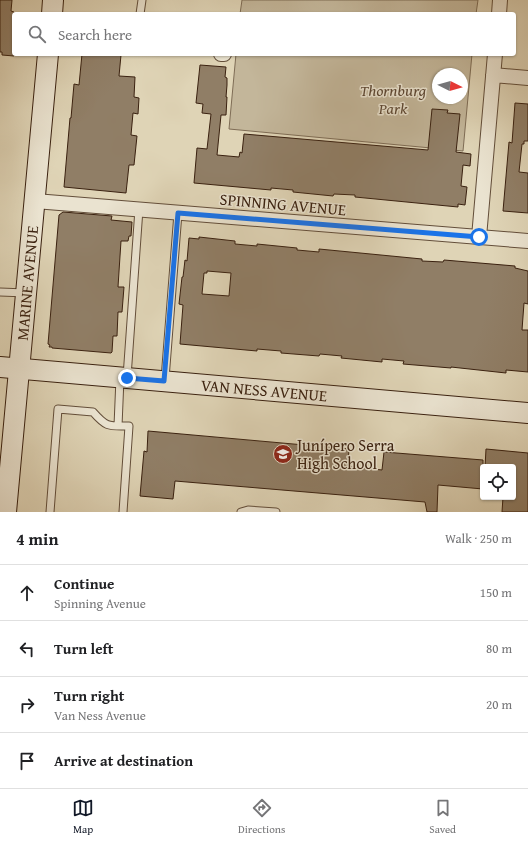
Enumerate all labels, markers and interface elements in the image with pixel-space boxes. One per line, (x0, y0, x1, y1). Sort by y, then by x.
search box (12, 12, 516, 56)
icon: search (26, 23, 48, 45)
text: Search here (58, 24, 132, 45)
north arrow (432, 68, 468, 104)
park label: Thornburg Park (360, 78, 427, 120)
street label: SPINNING AVENUE (219, 187, 347, 221)
street label: MARINE AVENUE (10, 225, 44, 341)
route start (470, 228, 488, 246)
route end (118, 369, 136, 387)
street label: VAN NESS AVENUE (200, 373, 328, 407)
place label: Junípero Serra High School (295, 433, 395, 475)
school or university icon: Junípero Serra High School (272, 443, 294, 465)
map controls (480, 464, 516, 500)
button: locate (480, 464, 516, 500)
text: 4 min (16, 526, 58, 551)
text: Walk · 250 m (445, 529, 512, 548)
text: Continue (54, 573, 115, 594)
icon: ahead (16, 582, 38, 604)
text: 150 m (480, 583, 512, 602)
text: Spinning Avenue (54, 594, 146, 613)
icon: left (16, 638, 38, 660)
text: Turn left (54, 638, 113, 659)
text: 80 m (486, 639, 512, 658)
text: Turn right (54, 685, 125, 706)
icon: right (16, 694, 38, 716)
text: 20 m (486, 695, 512, 714)
text: Van Ness Avenue (54, 706, 146, 725)
icon: arrive (16, 750, 38, 772)
text: Arrive at destination (54, 750, 193, 771)
tab: Map (72, 797, 94, 837)
tab: Directions (238, 797, 285, 837)
tab: Saved (429, 797, 456, 837)

